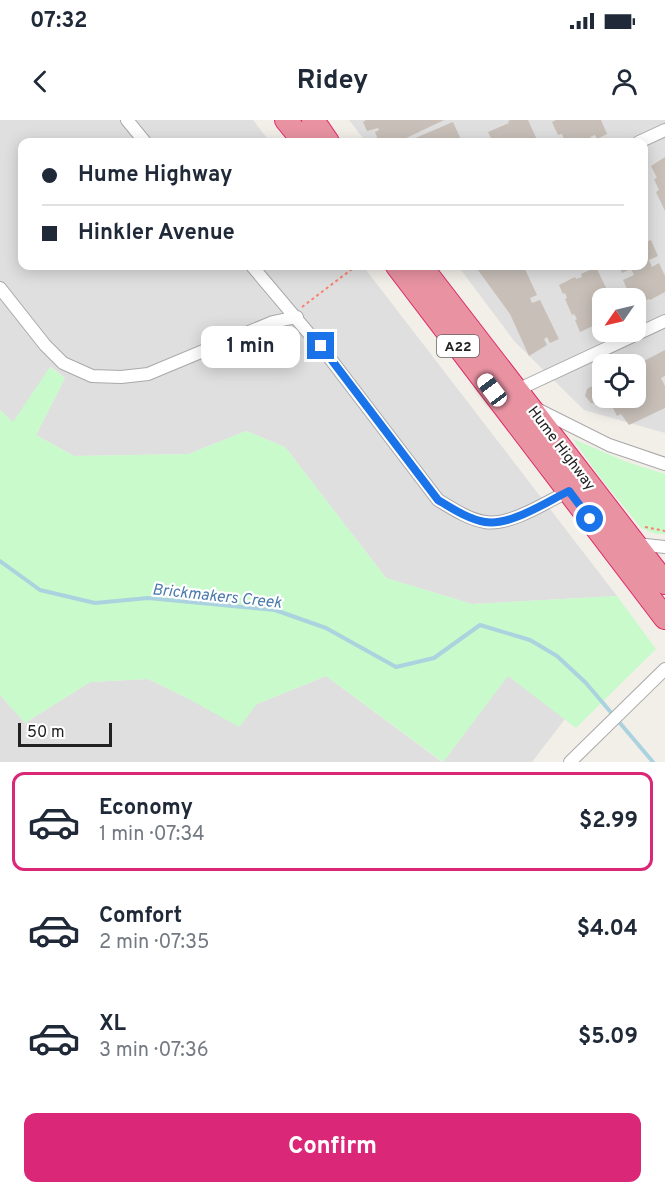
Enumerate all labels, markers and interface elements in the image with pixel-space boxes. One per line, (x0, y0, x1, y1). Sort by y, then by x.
text: 07:32 (30, 8, 87, 35)
text: Ridey (297, 64, 368, 98)
icon: back (24, 65, 57, 98)
icon: person (608, 65, 641, 98)
text: Hume Highway (78, 162, 233, 189)
text: Hinkler Avenue (78, 220, 235, 247)
north arrow (592, 288, 646, 342)
map controls (592, 288, 646, 408)
callout: 1 min (201, 325, 300, 367)
route end (307, 332, 334, 359)
text: 1 min (226, 334, 275, 360)
road number: A22 (437, 335, 479, 357)
button: locate (592, 354, 646, 408)
car (474, 370, 510, 410)
street label: Hume Highway (523, 403, 599, 495)
route start (576, 505, 603, 532)
water label: Brickmakers Creek (151, 580, 283, 614)
scale bar (18, 720, 112, 748)
text: 50 m (27, 723, 65, 743)
icon: car (27, 795, 81, 849)
text: Economy (99, 795, 193, 822)
text: $2.99 (579, 808, 638, 835)
text: 1 min · 07:34 (99, 822, 205, 848)
icon: car (27, 903, 81, 957)
text: Comfort (99, 903, 182, 930)
text: $4.04 (577, 916, 638, 943)
text: 2 min · 07:35 (99, 930, 209, 956)
icon: car (27, 1011, 81, 1065)
text: XL (99, 1011, 126, 1038)
text: $5.09 (578, 1024, 638, 1051)
text: 3 min · 07:36 (99, 1038, 209, 1064)
button: Confirm (24, 1113, 641, 1182)

